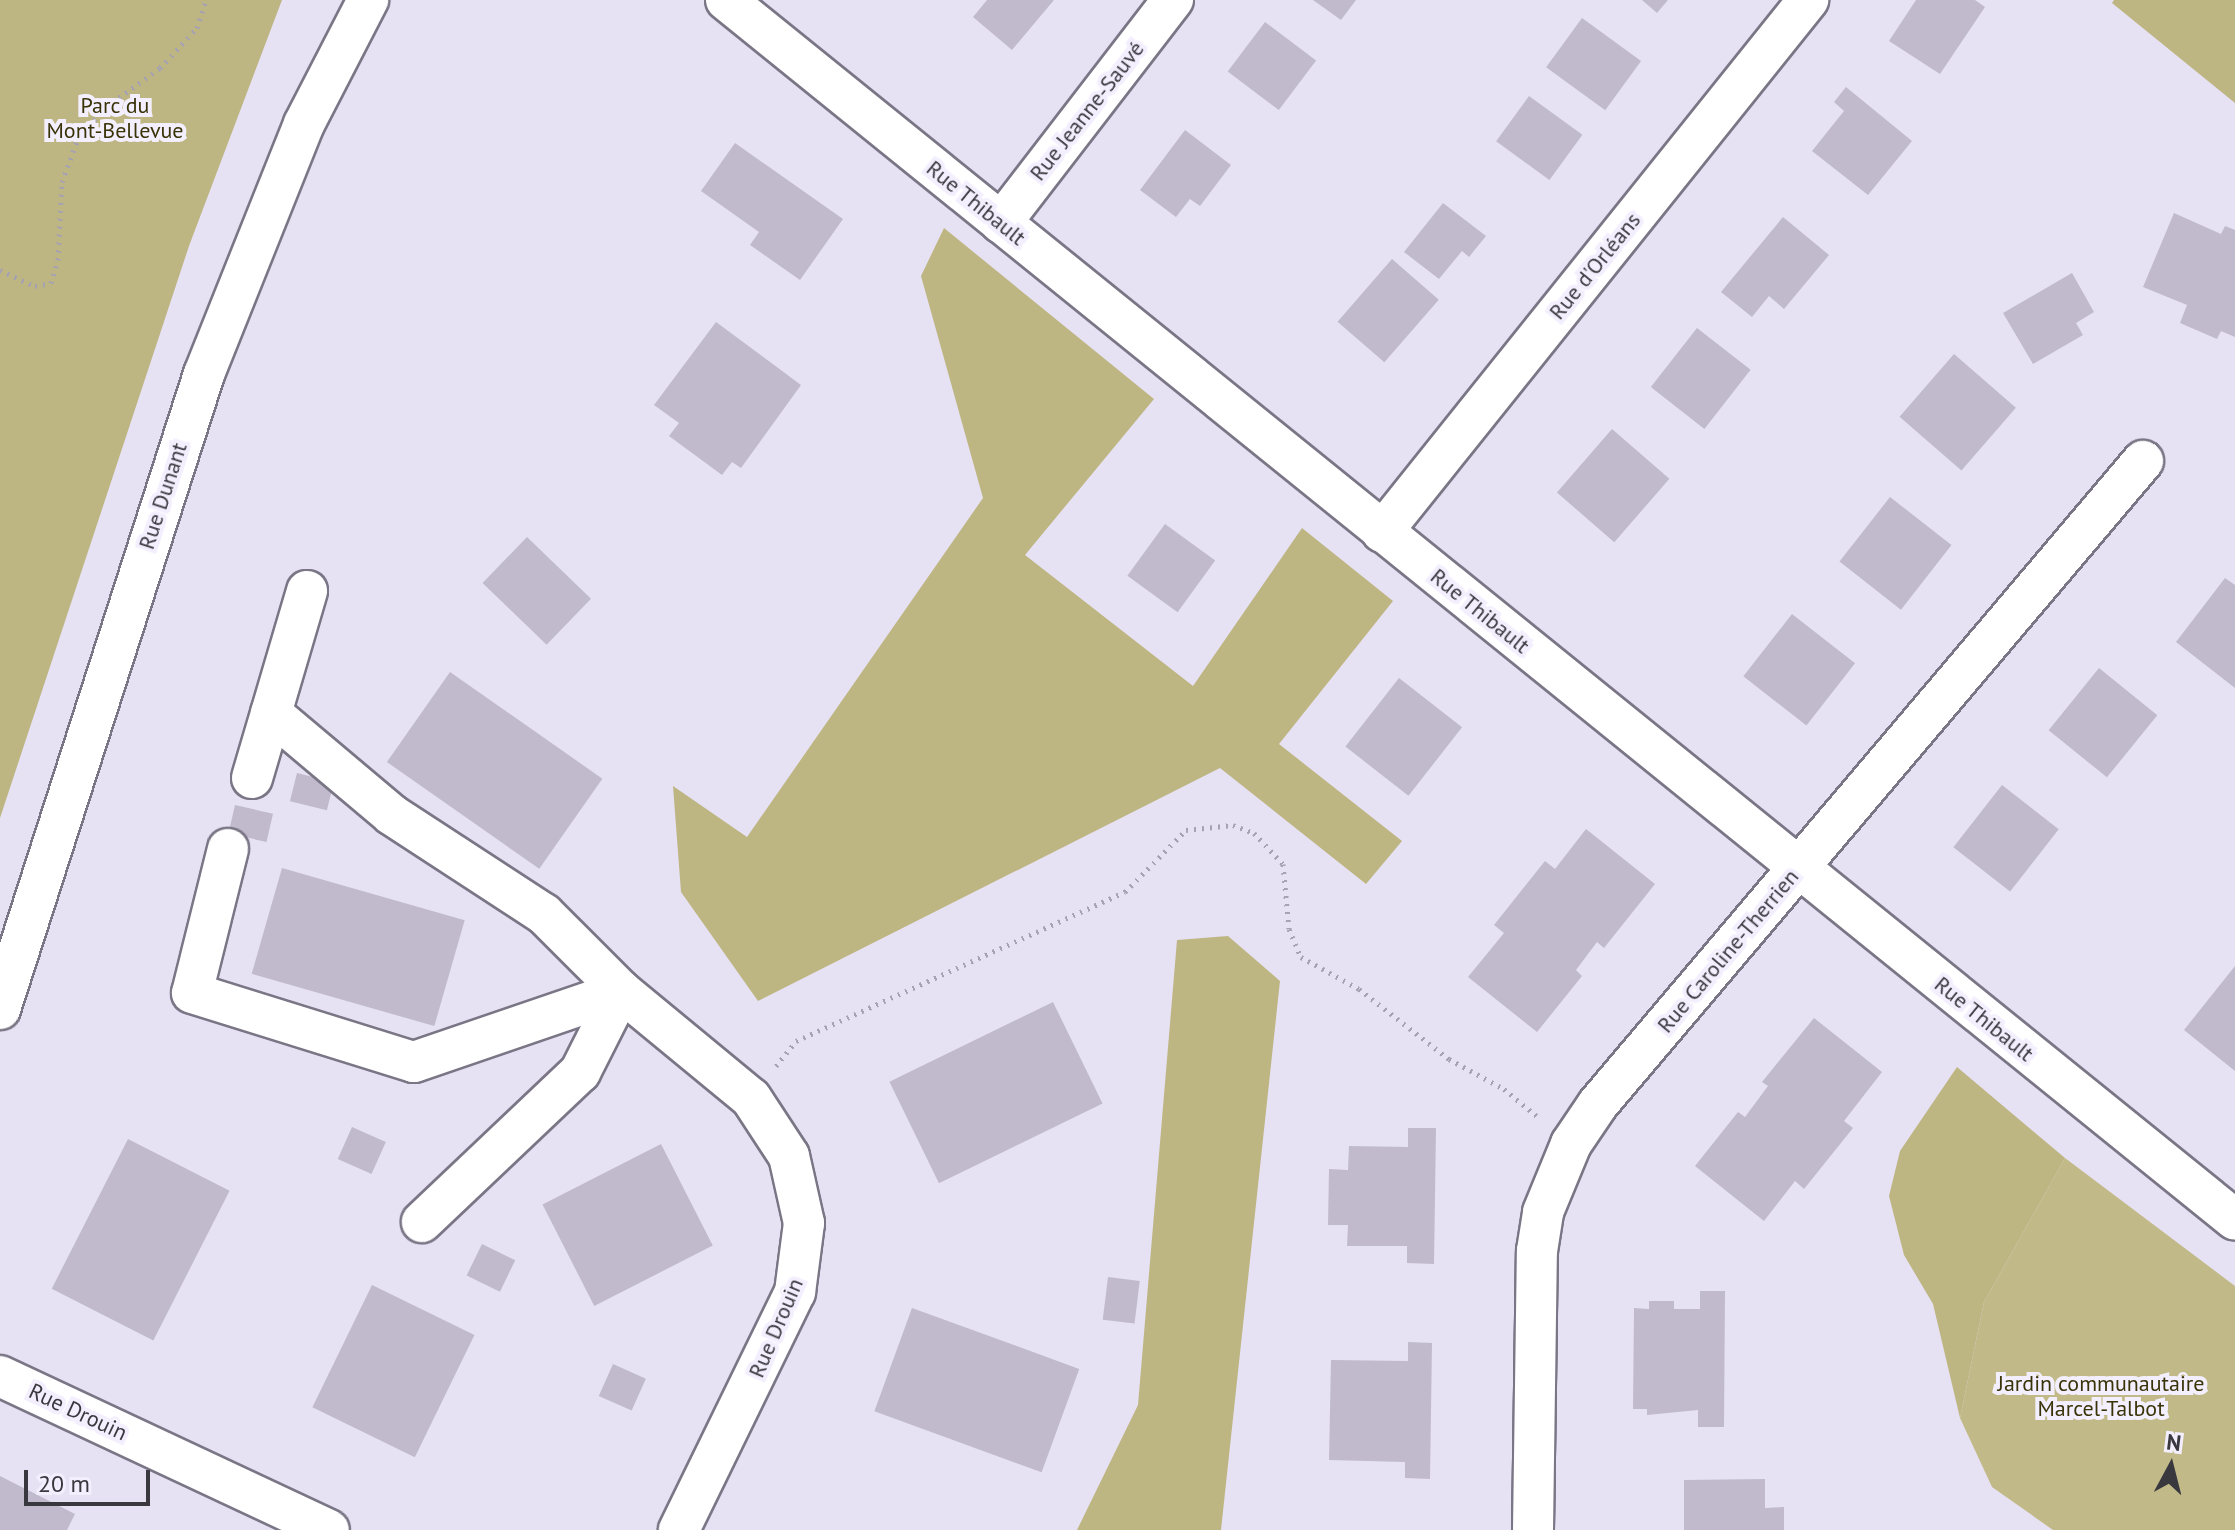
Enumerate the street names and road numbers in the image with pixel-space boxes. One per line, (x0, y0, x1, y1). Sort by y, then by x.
street label: Rue Jeanne-Sauvé (1024, 36, 1150, 186)
street label: Rue Thibault (921, 155, 1031, 251)
street label: Rue d'Orléans (1544, 207, 1646, 325)
street label: Rue Dunant (133, 439, 193, 553)
street label: Rue Thibault (1425, 563, 1535, 659)
street label: Rue Caroline-Therrien (1652, 864, 1804, 1038)
street label: Rue Thibault (1929, 971, 2039, 1067)
street label: Rue Drouin (743, 1274, 809, 1382)
street label: Rue Drouin (25, 1378, 131, 1446)

